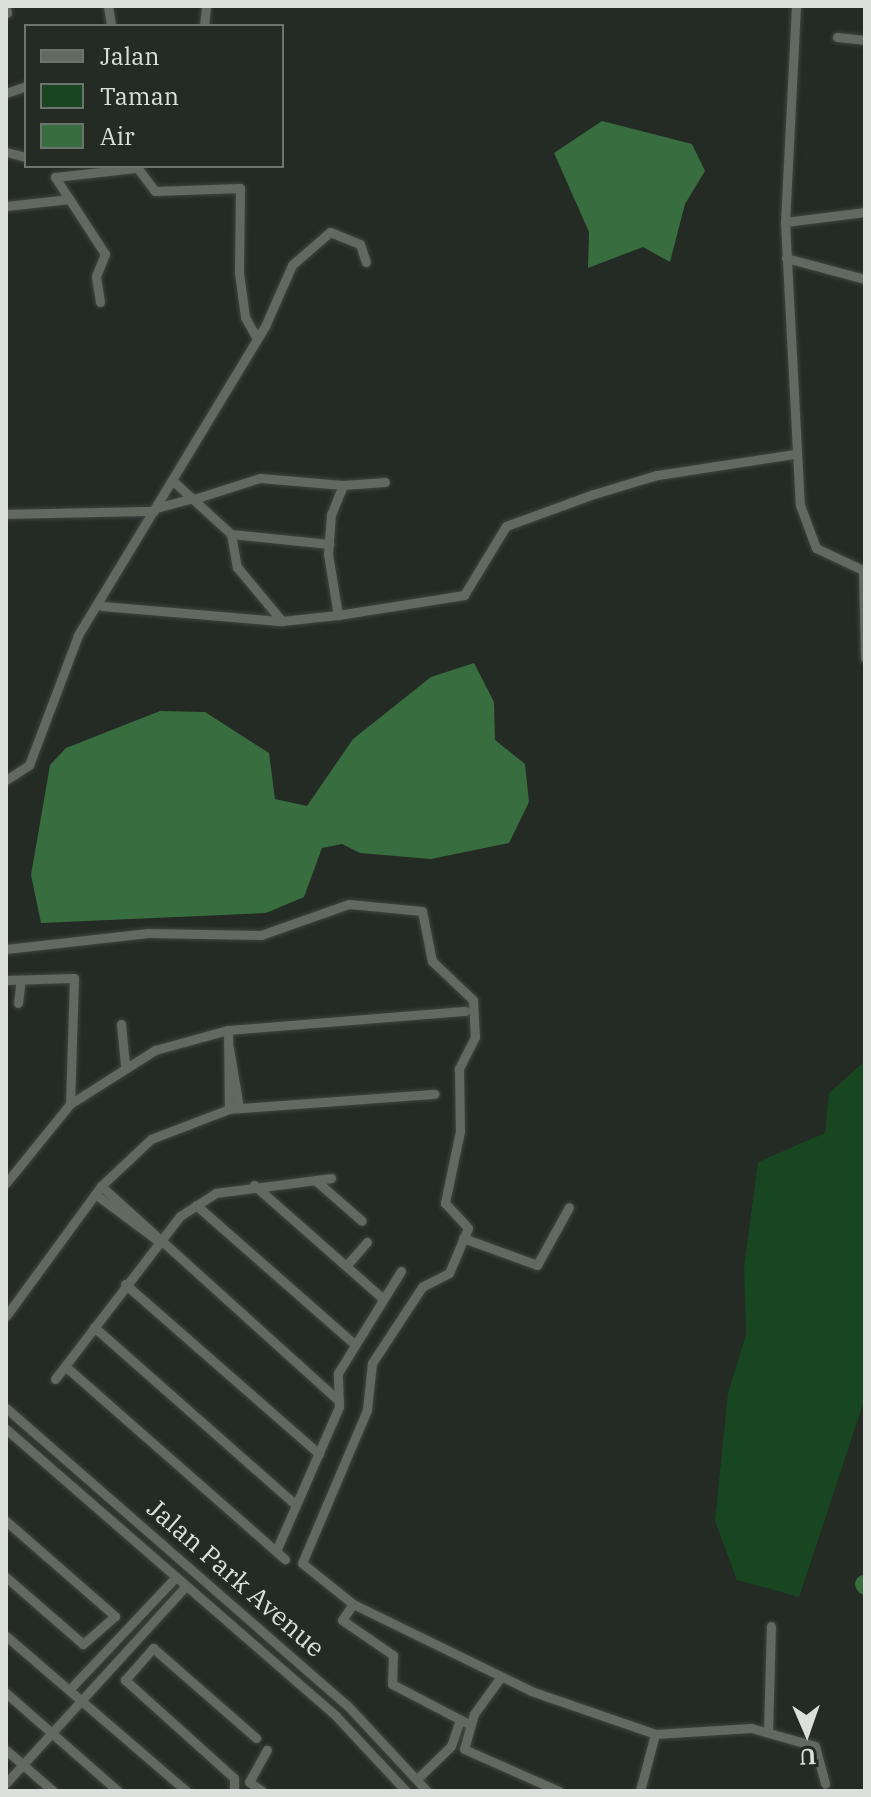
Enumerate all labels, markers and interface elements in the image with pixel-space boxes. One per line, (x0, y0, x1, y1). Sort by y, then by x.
legend (24, 24, 284, 168)
text: Jalan (100, 40, 160, 72)
text: Taman (100, 80, 179, 112)
text: Air (100, 120, 135, 152)
street label: Jalan Park Avenue (141, 1492, 331, 1664)
north arrow (767, 1693, 847, 1773)
text: U (799, 1743, 817, 1772)

